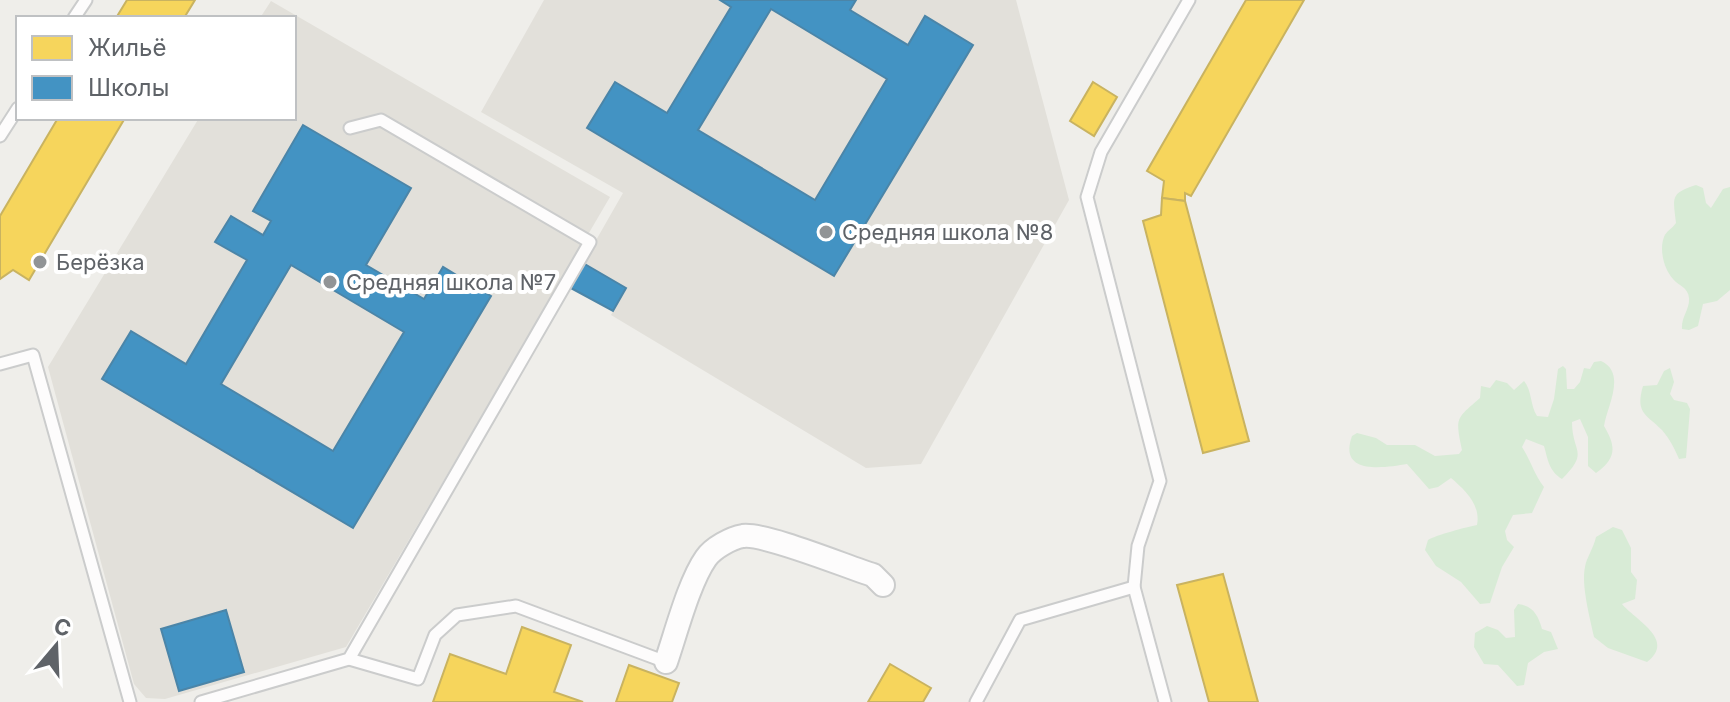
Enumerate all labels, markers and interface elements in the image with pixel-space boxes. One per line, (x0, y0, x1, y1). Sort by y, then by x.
legend (16, 16, 296, 120)
text: Жильё (88, 33, 166, 62)
text: Школы (88, 73, 169, 102)
place label: Средняя школа №8 (842, 219, 1053, 245)
marker: Средняя школа №8 (817, 223, 835, 241)
place label: Берёзка (56, 249, 144, 275)
marker: Берёзка (31, 253, 49, 271)
place label: Средняя школа №7 (346, 269, 556, 295)
marker: Средняя школа №7 (321, 273, 339, 291)
north arrow (16, 606, 96, 686)
text: С (51, 612, 74, 642)

